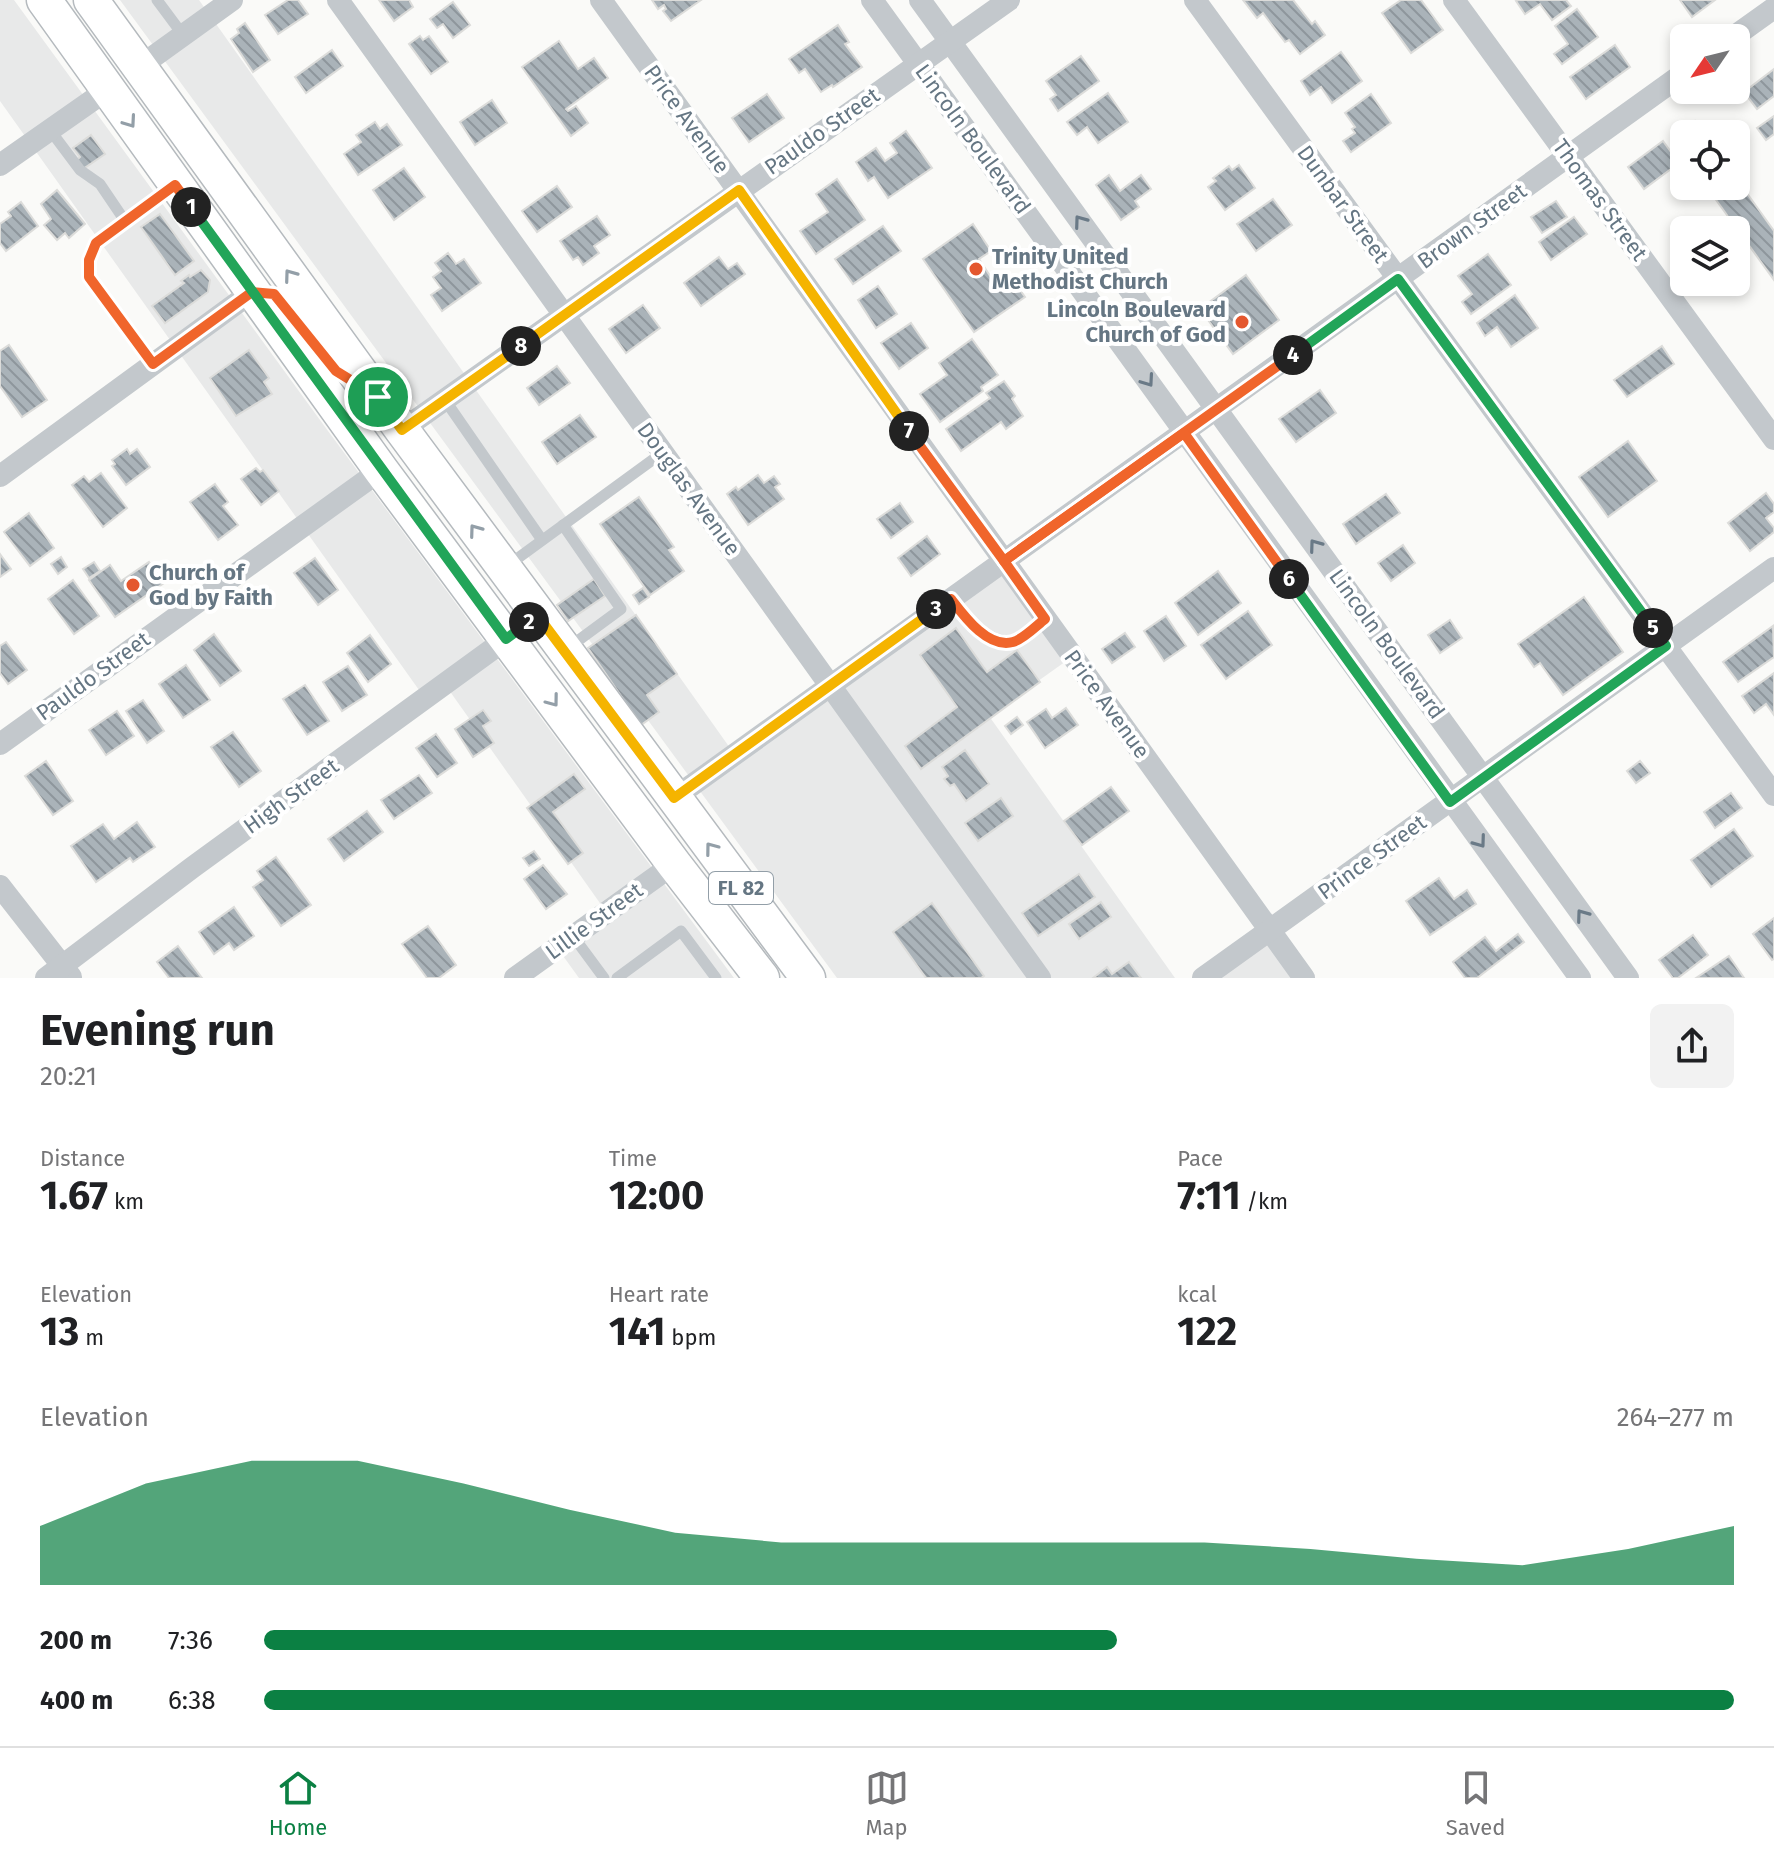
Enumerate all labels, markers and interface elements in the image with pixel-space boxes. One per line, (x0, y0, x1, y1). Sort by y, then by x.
north arrow (1670, 24, 1750, 104)
map controls (1670, 24, 1750, 296)
street label: Price Avenue (638, 59, 736, 179)
street label: Lincoln Boulevard (910, 59, 1036, 219)
street label: Pauldo Street (759, 81, 885, 181)
one-way arrow (120, 113, 135, 127)
button: locate (1670, 120, 1750, 200)
street label: Thomas Street (1547, 134, 1653, 266)
street label: Dunbar Street (1291, 140, 1395, 268)
street label: Brown Street (1412, 177, 1532, 275)
pin: 1 (171, 187, 211, 227)
text: 1 (186, 193, 196, 220)
one-way arrow (1076, 215, 1090, 230)
button: layers (1670, 216, 1750, 296)
place label: Trinity United Methodist Church (992, 243, 1168, 295)
marker: Trinity United Methodist Church (967, 260, 985, 278)
one-way arrow (285, 269, 299, 283)
place label: Lincoln Boulevard Church of God (1047, 296, 1226, 348)
marker: Lincoln Boulevard Church of God (1233, 313, 1251, 331)
pin: 8 (501, 326, 541, 366)
text: 8 (515, 332, 527, 359)
pin: 4 (1273, 335, 1313, 375)
text: 4 (1287, 341, 1299, 368)
pin (344, 363, 412, 431)
one-way arrow (1138, 372, 1153, 386)
icon: arrive (356, 375, 400, 419)
pin: 7 (889, 411, 929, 451)
street label: Douglas Avenue (632, 417, 746, 561)
text: 7 (904, 417, 914, 444)
one-way arrow (471, 525, 485, 539)
one-way arrow (1310, 539, 1325, 554)
place label: Church of God by Faith (149, 559, 273, 611)
pin: 6 (1269, 559, 1309, 599)
street label: Lincoln Boulevard (1324, 564, 1450, 724)
text: 6 (1283, 565, 1295, 592)
marker: Church of God by Faith (124, 576, 142, 594)
pin: 3 (916, 589, 956, 629)
text: 3 (930, 595, 942, 622)
pin: 2 (509, 602, 549, 642)
text: 2 (523, 608, 535, 635)
pin: 5 (1633, 608, 1673, 648)
text: 5 (1647, 614, 1659, 641)
street label: Pauldo Street (31, 626, 155, 726)
street label: Price Avenue (1058, 644, 1156, 764)
one-way arrow (543, 692, 557, 707)
street label: High Street (238, 752, 344, 840)
street label: Prince Street (1312, 809, 1432, 905)
one-way arrow (1470, 833, 1485, 847)
one-way arrow (707, 842, 721, 857)
road number: FL 82 (709, 872, 773, 904)
street label: Lillie Street (540, 877, 648, 965)
one-way arrow (1577, 909, 1592, 923)
text: Evening run (40, 1004, 275, 1057)
button: share (1650, 1004, 1734, 1088)
text: 20:21 (40, 1061, 97, 1092)
text: Distance (40, 1145, 125, 1172)
text: Time (609, 1145, 657, 1172)
text: Pace (1177, 1145, 1223, 1172)
text: 1.67 (40, 1172, 108, 1220)
text: 12:00 (609, 1172, 704, 1220)
text: 7:11 (1177, 1172, 1241, 1220)
text: km (108, 1188, 144, 1215)
text: /km (1241, 1188, 1288, 1215)
text: Elevation (40, 1281, 132, 1308)
text: Heart rate (609, 1281, 709, 1308)
text: kcal (1177, 1281, 1217, 1308)
text: 13 (40, 1308, 79, 1356)
text: 141 (609, 1308, 666, 1356)
text: 122 (1177, 1308, 1237, 1356)
text: m (79, 1324, 104, 1351)
text: bpm (666, 1324, 716, 1351)
text: Elevation (40, 1402, 149, 1433)
text: 264–277 m (1617, 1402, 1734, 1433)
text: 200 m (40, 1625, 112, 1656)
text: 7:36 (168, 1625, 213, 1656)
text: 400 m (40, 1685, 113, 1716)
text: 6:38 (168, 1685, 216, 1716)
tab: Home (269, 1766, 327, 1841)
tab: Map (865, 1766, 909, 1841)
tab: Saved (1446, 1766, 1505, 1841)

